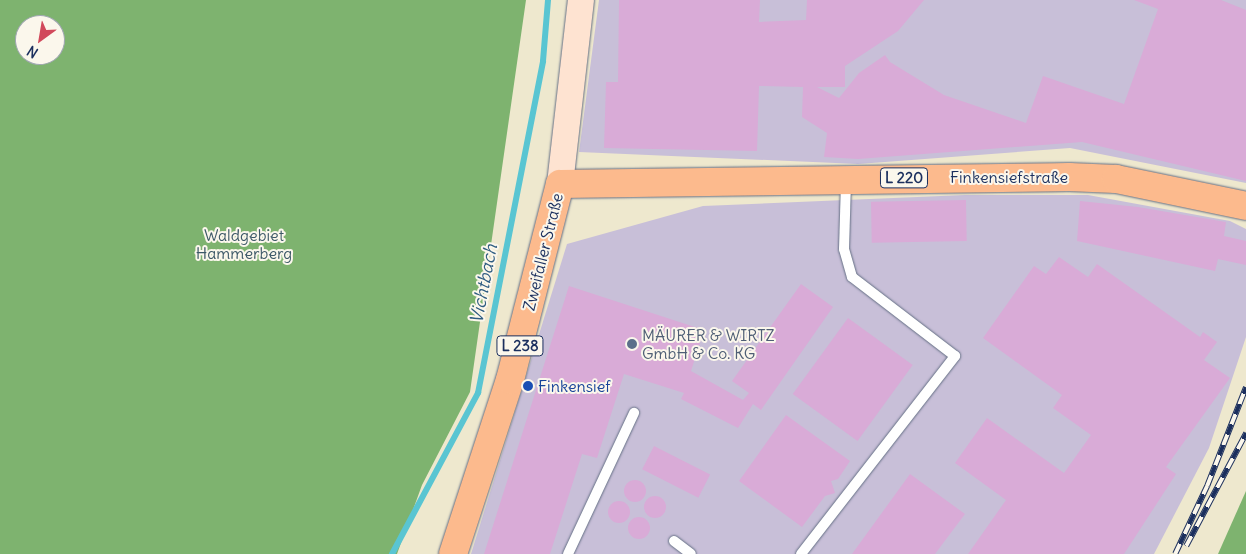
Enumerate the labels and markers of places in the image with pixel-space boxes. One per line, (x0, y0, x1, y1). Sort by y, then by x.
place label: MÄURER & WIRTZ GmbH & Co. KG (642, 325, 775, 363)
marker: MÄURER & WIRTZ GmbH & Co. KG (626, 338, 638, 350)
place label: Finkensief (538, 376, 611, 396)
marker: Finkensief (522, 380, 534, 392)

